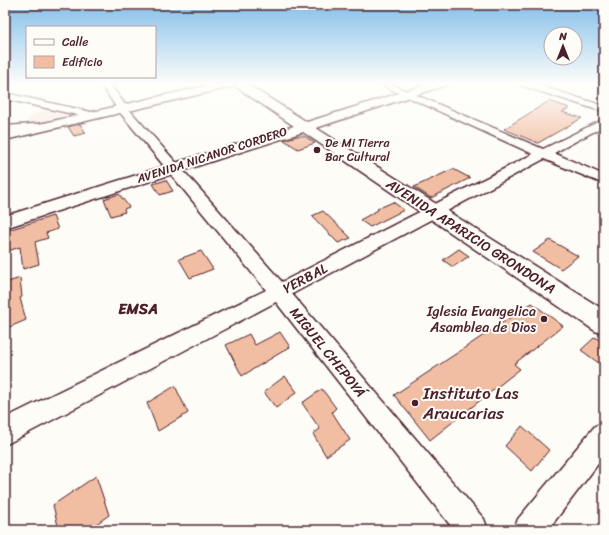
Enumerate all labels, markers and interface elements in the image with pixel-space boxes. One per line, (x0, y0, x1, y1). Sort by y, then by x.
legend (26, 26, 156, 78)
north arrow (543, 26, 583, 66)
text: N (558, 27, 567, 46)
text: Calle (62, 31, 89, 53)
text: Edificio (62, 51, 102, 73)
street label: AVENIDA NICANOR CORDERO (133, 120, 290, 190)
place label: De Mi Tierra Bar Cultural (325, 132, 390, 168)
marker: De Mi Tierra Bar Cultural (312, 145, 322, 155)
street label: AVENIDA APARICIO GRONDONA (380, 171, 561, 301)
street label: YERBAL (278, 256, 333, 301)
district label: EMSA (118, 296, 158, 322)
place label: Iglesia Evangelica Asamblea de Dios (426, 299, 536, 340)
street label: MIGUEL CHEPOYÁ (283, 301, 373, 405)
marker: Iglesia Evangelica Asamblea de Dios (539, 314, 549, 324)
place label: Instituto Las Araucarias (422, 378, 518, 428)
marker: Instituto Las Araucarias (410, 398, 420, 408)

